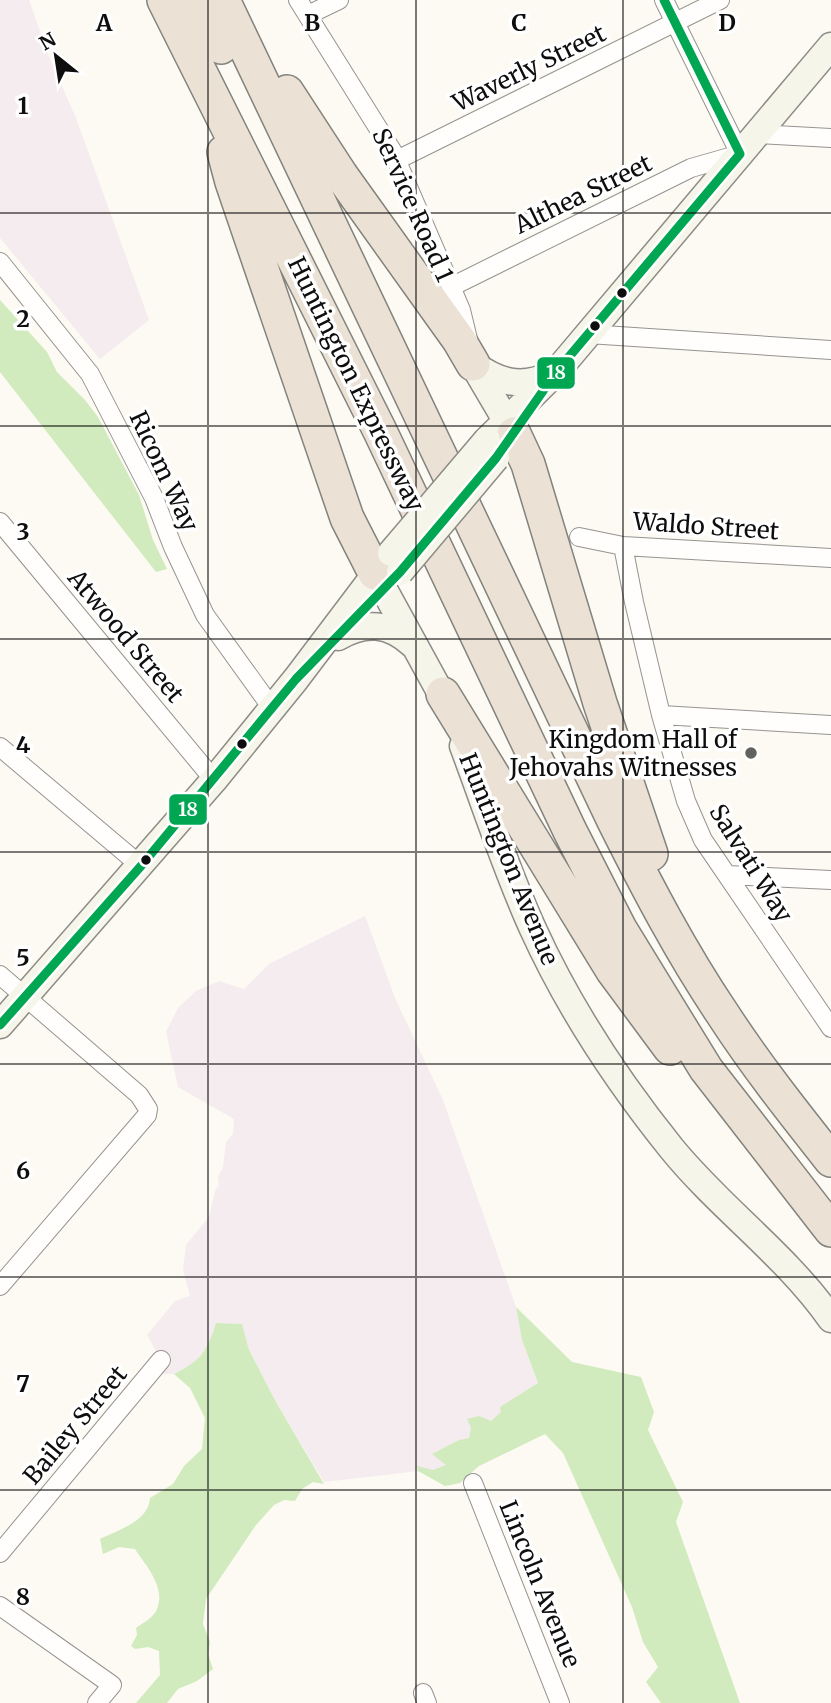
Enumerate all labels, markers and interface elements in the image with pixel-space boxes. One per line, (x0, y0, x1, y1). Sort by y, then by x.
text: A (95, 8, 113, 37)
text: B (304, 8, 320, 37)
text: C (511, 8, 527, 37)
text: D (718, 8, 736, 37)
street label: Waverly Street (446, 17, 611, 119)
north arrow (21, 21, 91, 91)
text: N (35, 27, 60, 55)
text: 1 (18, 91, 29, 120)
street label: Service Road 1 (365, 123, 461, 287)
street label: Althea Street (508, 147, 657, 241)
street label: Huntington Expressway (281, 252, 431, 516)
unlabelled marker (615, 286, 629, 300)
text: 2 (16, 304, 30, 333)
unlabelled marker (588, 319, 602, 333)
line badge: 18 (536, 356, 576, 390)
text: 18 (546, 360, 566, 384)
street label: Ricom Way (123, 406, 205, 536)
street label: Waldo Street (631, 505, 781, 547)
text: 3 (16, 517, 30, 546)
street label: Atwood Street (61, 562, 191, 709)
place label: Kingdom Hall of Jehovahs Witnesses (509, 724, 738, 783)
text: 4 (16, 730, 31, 759)
unlabelled marker (235, 737, 249, 751)
marker: Kingdom Hall of Jehovahs Witnesses (743, 745, 759, 761)
street label: Huntington Avenue (452, 749, 566, 969)
line badge: 18 (168, 793, 208, 826)
text: 18 (178, 797, 198, 821)
street label: Salvati Way (703, 798, 799, 928)
unlabelled marker (139, 853, 153, 867)
text: 5 (16, 943, 30, 972)
text: 6 (16, 1156, 30, 1185)
street label: Bailey Street (16, 1359, 134, 1491)
text: 7 (16, 1369, 30, 1398)
street label: Lincoln Avenue (492, 1496, 588, 1672)
text: 8 (16, 1582, 30, 1611)

